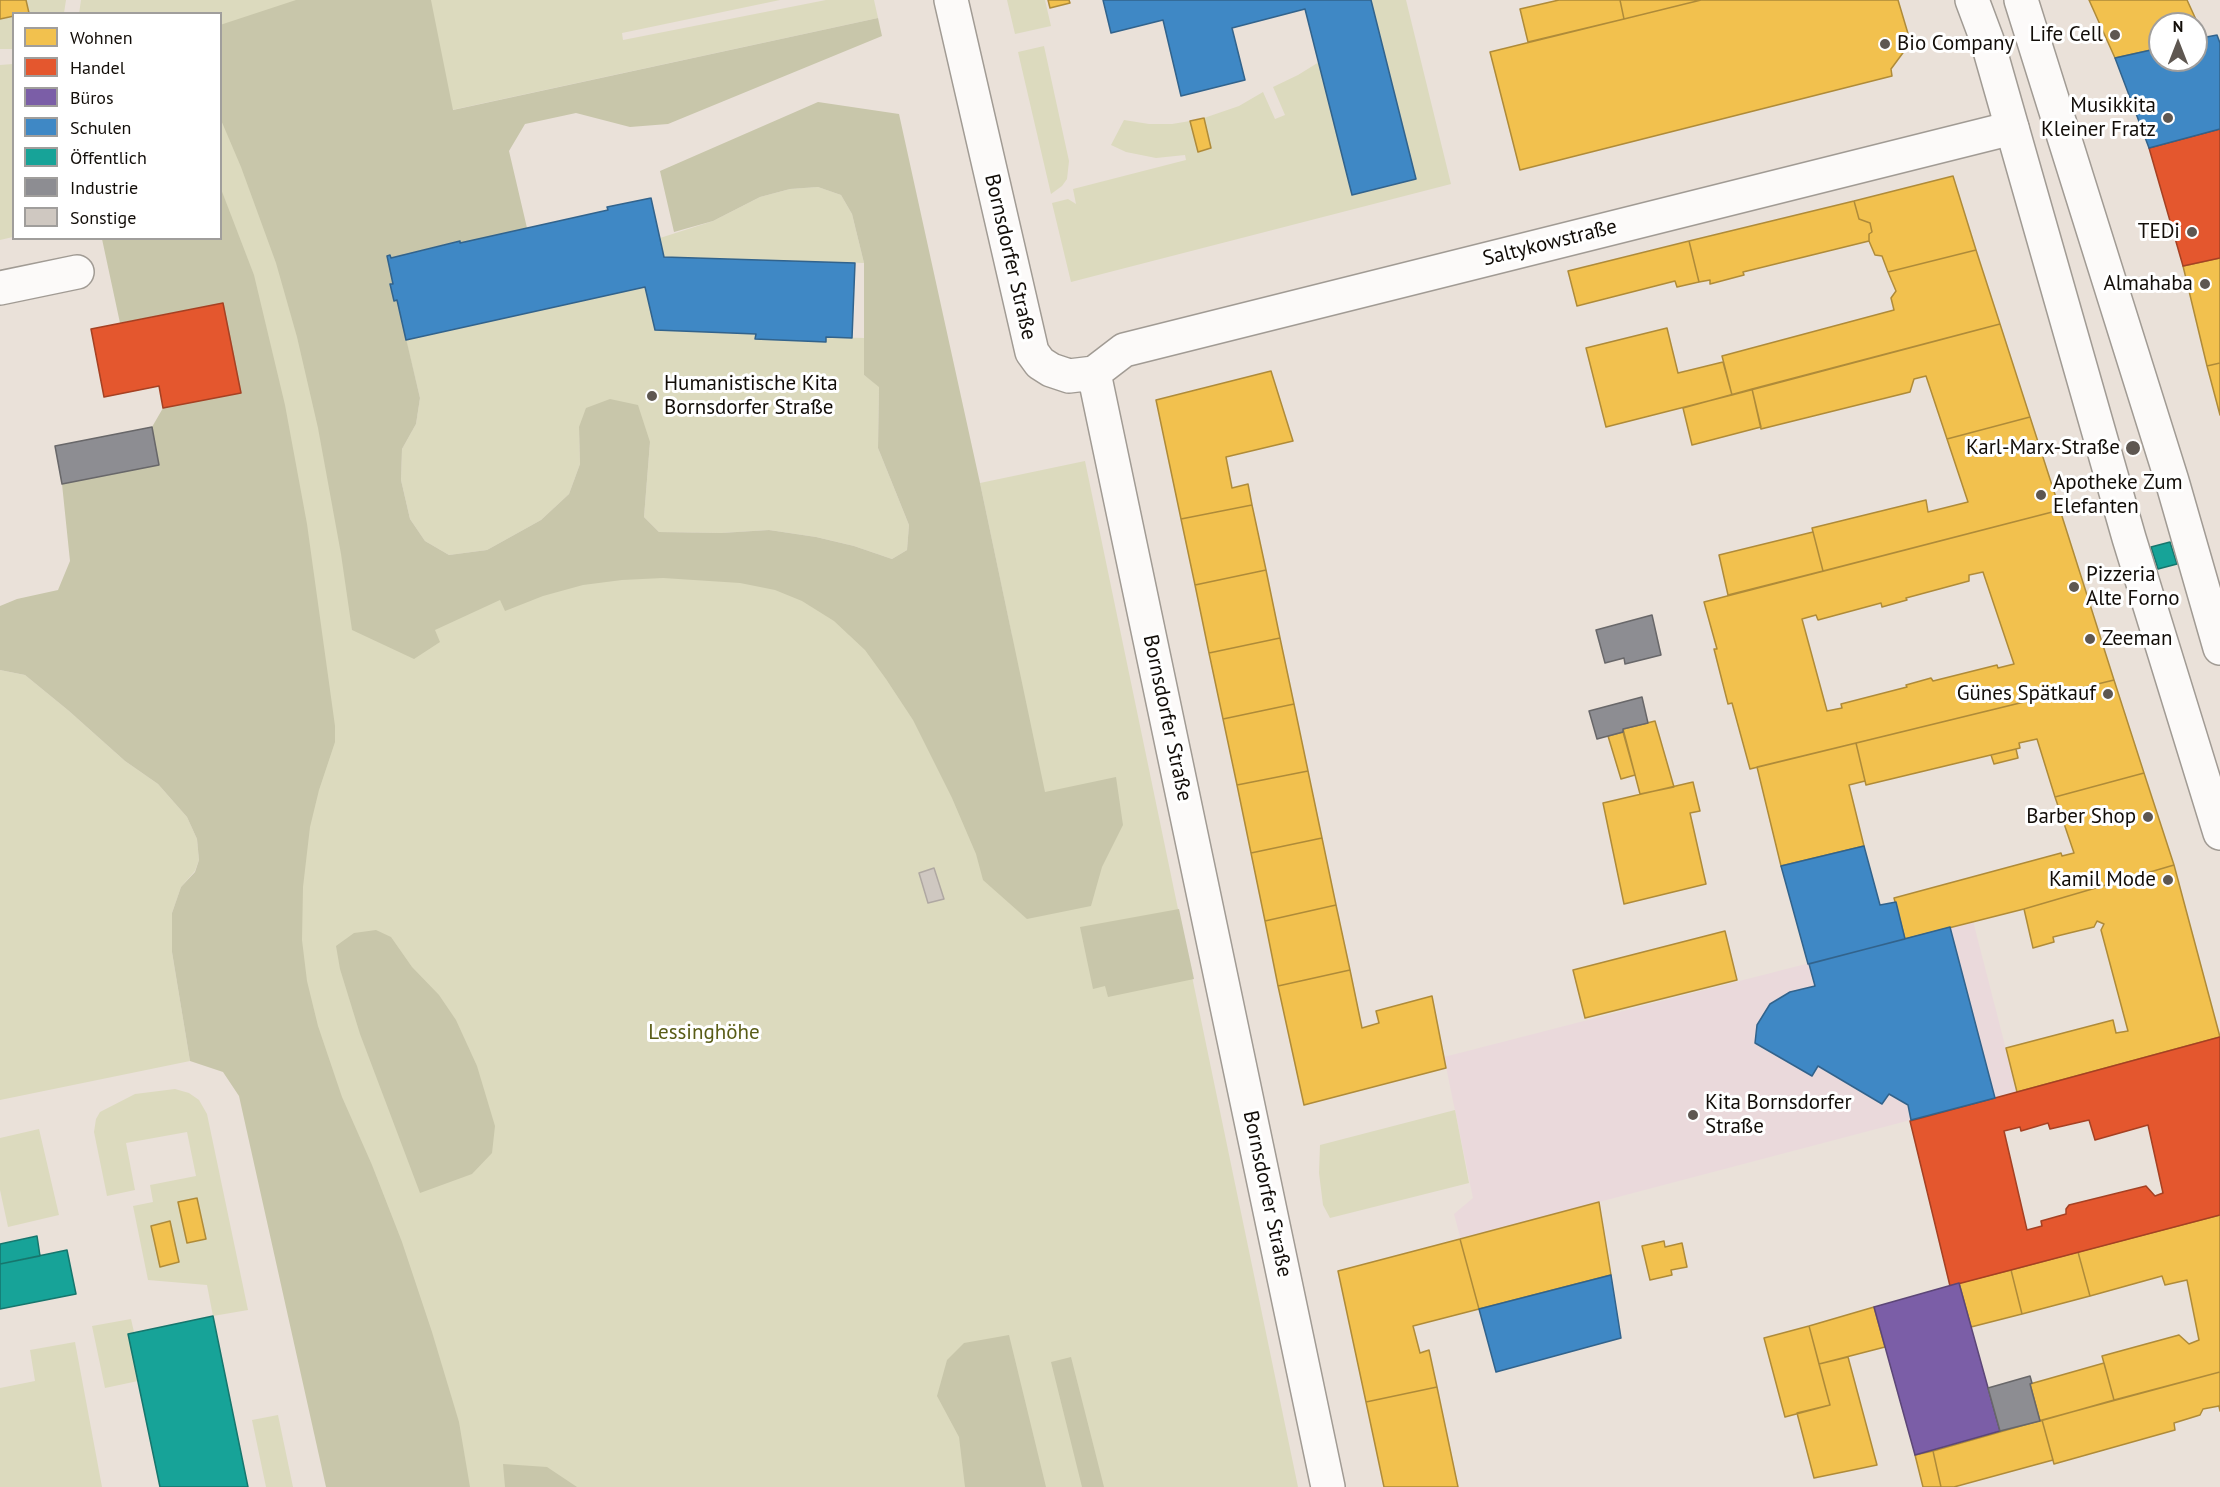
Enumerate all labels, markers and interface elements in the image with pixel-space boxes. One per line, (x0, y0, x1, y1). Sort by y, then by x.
legend (12, 12, 222, 240)
north arrow (2148, 12, 2208, 72)
text: N (2173, 16, 2183, 36)
place label: Life Cell (2030, 22, 2103, 48)
text: Wohnen (70, 26, 132, 49)
marker: Life Cell (2108, 28, 2122, 42)
place label: Bio Company (1897, 31, 2014, 57)
marker: Bio Company (1878, 37, 1892, 51)
text: Handel (70, 56, 125, 79)
text: Büros (70, 86, 114, 109)
place label: Musikkita Kleiner Fratz (2041, 93, 2156, 143)
marker: Musikkita Kleiner Fratz (2161, 111, 2175, 125)
text: Schulen (70, 116, 131, 139)
text: Öffentlich (70, 146, 147, 169)
street label: Bornsdorfer Straße (979, 172, 1041, 342)
text: Industrie (70, 176, 138, 199)
text: Sonstige (70, 206, 136, 229)
street label: Saltykowstraße (1480, 214, 1620, 272)
place label: TEDi (2138, 219, 2180, 245)
marker: TEDi (2185, 225, 2199, 239)
place label: Almahaba (2103, 271, 2193, 297)
marker: Almahaba (2198, 277, 2212, 291)
place label: Humanistische Kita Bornsdorfer Straße (664, 371, 838, 421)
marker: Humanistische Kita Bornsdorfer Straße (645, 389, 659, 403)
place label: Karl-Marx-Straße (1966, 435, 2120, 461)
marker: Karl-Marx-Straße (2124, 439, 2142, 457)
place label: Apotheke Zum Elefanten (2053, 470, 2183, 520)
marker: Apotheke Zum Elefanten (2034, 488, 2048, 502)
place label: Pizzeria Alte Forno (2086, 562, 2180, 612)
marker: Pizzeria Alte Forno (2067, 580, 2081, 594)
place label: Zeeman (2102, 626, 2172, 652)
street label: Bornsdorfer Straße (1137, 632, 1197, 804)
marker: Zeeman (2083, 632, 2097, 646)
place label: Günes Spätkauf (1957, 681, 2096, 707)
marker: Günes Spätkauf (2101, 687, 2115, 701)
place label: Barber Shop (2026, 804, 2136, 830)
marker: Barber Shop (2141, 810, 2155, 824)
place label: Kamil Mode (2049, 867, 2156, 893)
marker: Kamil Mode (2161, 873, 2175, 887)
park label: Lessinghöhe (648, 1020, 760, 1046)
place label: Kita Bornsdorfer Straße (1705, 1090, 1852, 1140)
street label: Bornsdorfer Straße (1237, 1108, 1297, 1280)
marker: Kita Bornsdorfer Straße (1686, 1108, 1700, 1122)

